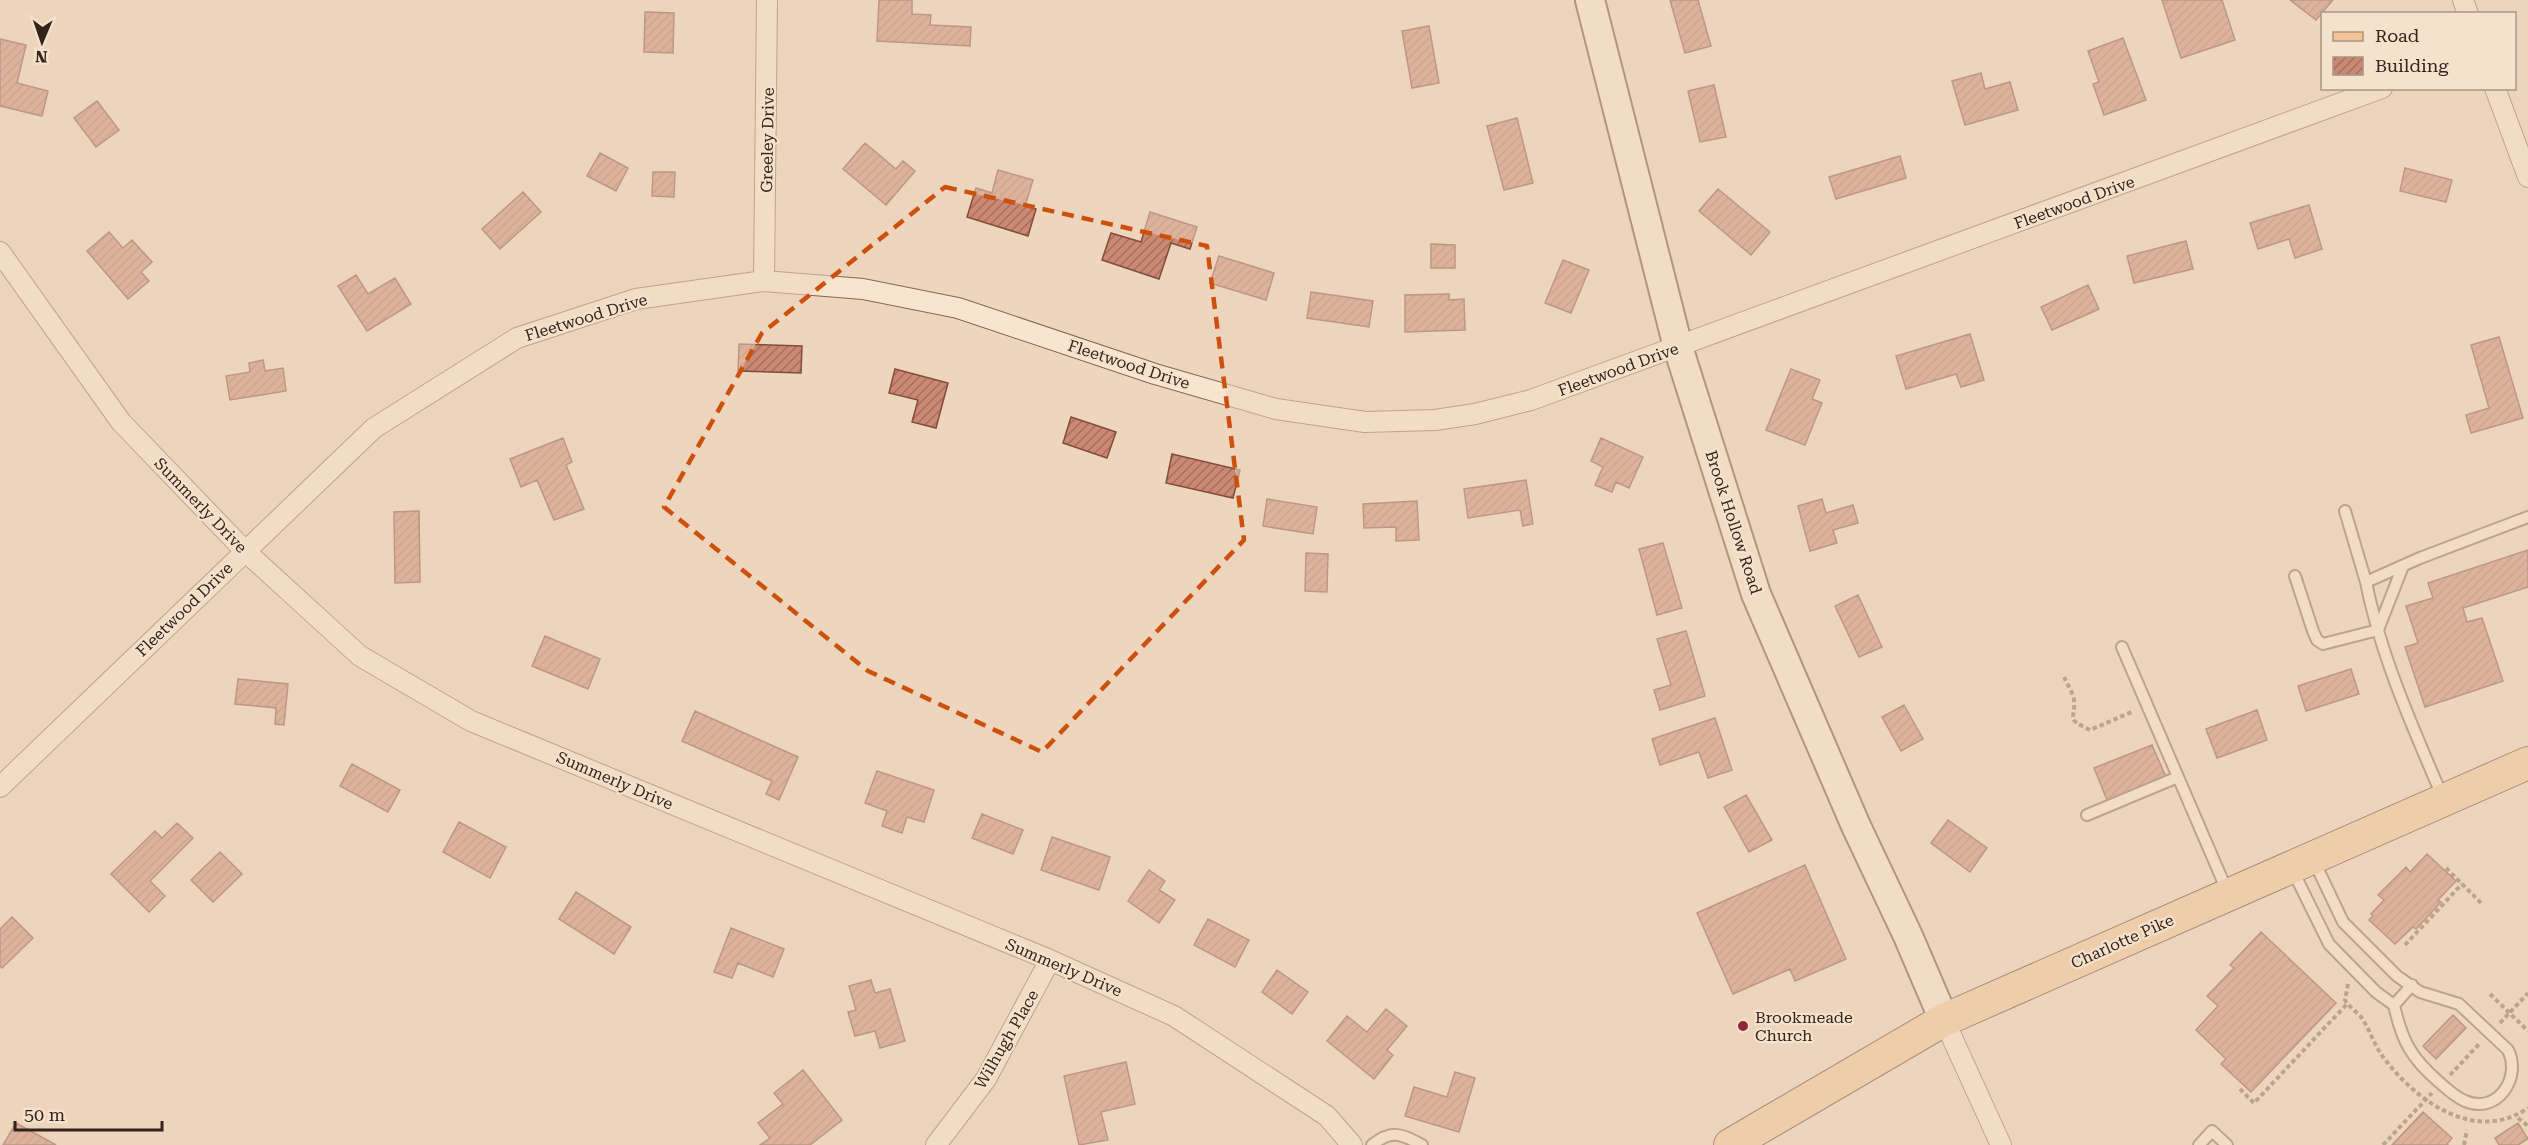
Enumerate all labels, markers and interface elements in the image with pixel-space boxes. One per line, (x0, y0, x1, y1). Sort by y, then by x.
north arrow (12, 12, 72, 72)
legend (2321, 12, 2516, 90)
text: Road (2375, 25, 2420, 46)
text: N (35, 47, 48, 66)
text: Building (2375, 55, 2449, 76)
street label: Greeley Drive (757, 87, 778, 193)
street label: Fleetwood Drive (2011, 172, 2137, 233)
street label: Fleetwood Drive (523, 290, 650, 345)
street label: Fleetwood Drive (1066, 336, 1192, 393)
street label: Fleetwood Drive (1555, 339, 1681, 400)
street label: Brook Hollow Road (1701, 448, 1766, 596)
street label: Summerly Drive (150, 454, 251, 557)
street label: Fleetwood Drive (132, 558, 237, 660)
street label: Summerly Drive (554, 747, 676, 814)
street label: Charlotte Pike (2068, 910, 2177, 973)
street label: Summerly Drive (1003, 934, 1125, 1001)
street label: Wilhugh Place (970, 986, 1043, 1092)
place label: Brookmeade Church (1755, 1008, 1853, 1045)
marker: Brookmeade Church (1736, 1019, 1750, 1033)
scale bar (15, 1094, 162, 1132)
text: 50 m (24, 1104, 65, 1125)

